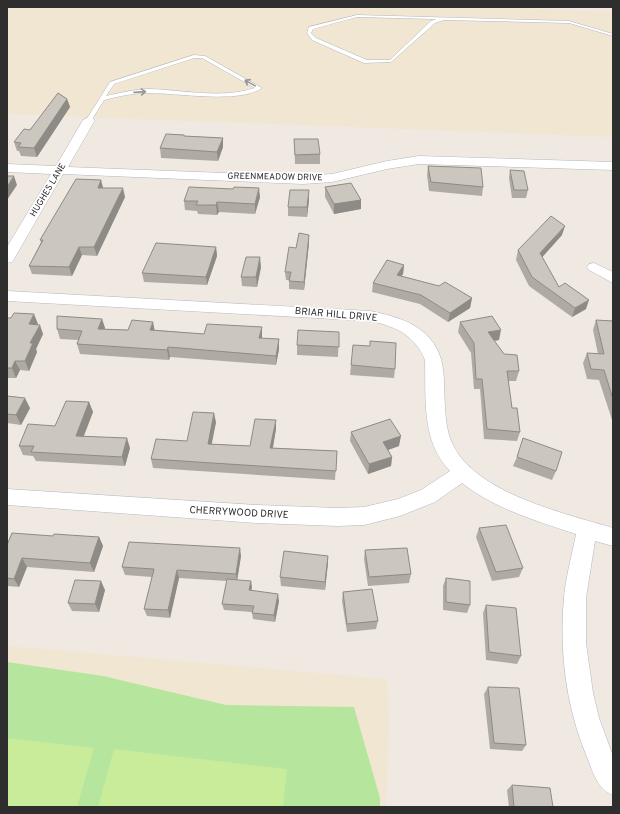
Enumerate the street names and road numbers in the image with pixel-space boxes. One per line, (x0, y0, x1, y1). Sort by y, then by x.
street label: HUGHES LANE (28, 161, 68, 219)
street label: GREENMEADOW DRIVE (227, 171, 323, 183)
street label: BRIAR HILL DRIVE (294, 305, 378, 325)
street label: CHERRYWOOD DRIVE (189, 504, 289, 522)

